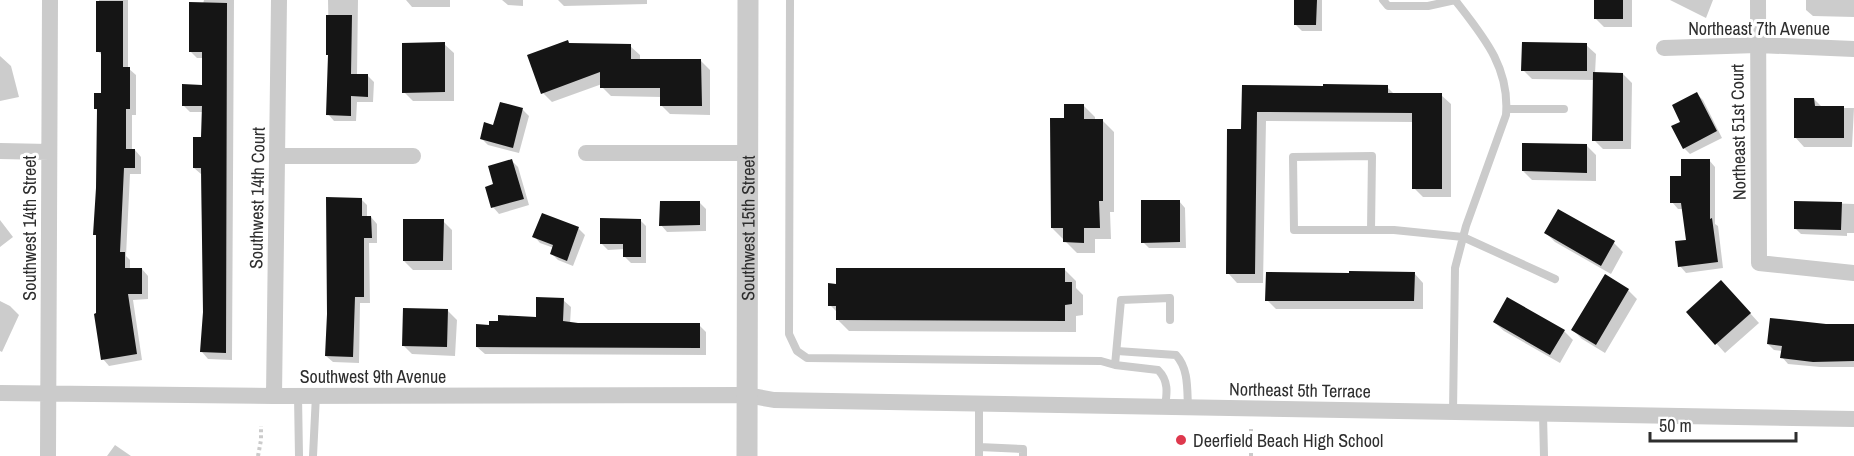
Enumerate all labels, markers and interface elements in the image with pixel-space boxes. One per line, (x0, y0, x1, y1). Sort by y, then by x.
street label: Northeast 7th Avenue (1688, 16, 1830, 41)
street label: Northeast 51st Court (1724, 64, 1752, 200)
street label: Southwest 14th Court (243, 127, 271, 269)
street label: Southwest 14th Street (17, 155, 42, 301)
street label: Southwest 15th Street (735, 155, 760, 301)
street label: Southwest 9th Avenue (300, 364, 446, 389)
street label: Northeast 5th Terrace (1229, 376, 1371, 404)
scale bar (1650, 405, 1796, 443)
text: 50 m (1659, 413, 1692, 438)
place label: Deerfield Beach High School (1193, 428, 1383, 453)
marker: Deerfield Beach High School (1174, 433, 1188, 447)

